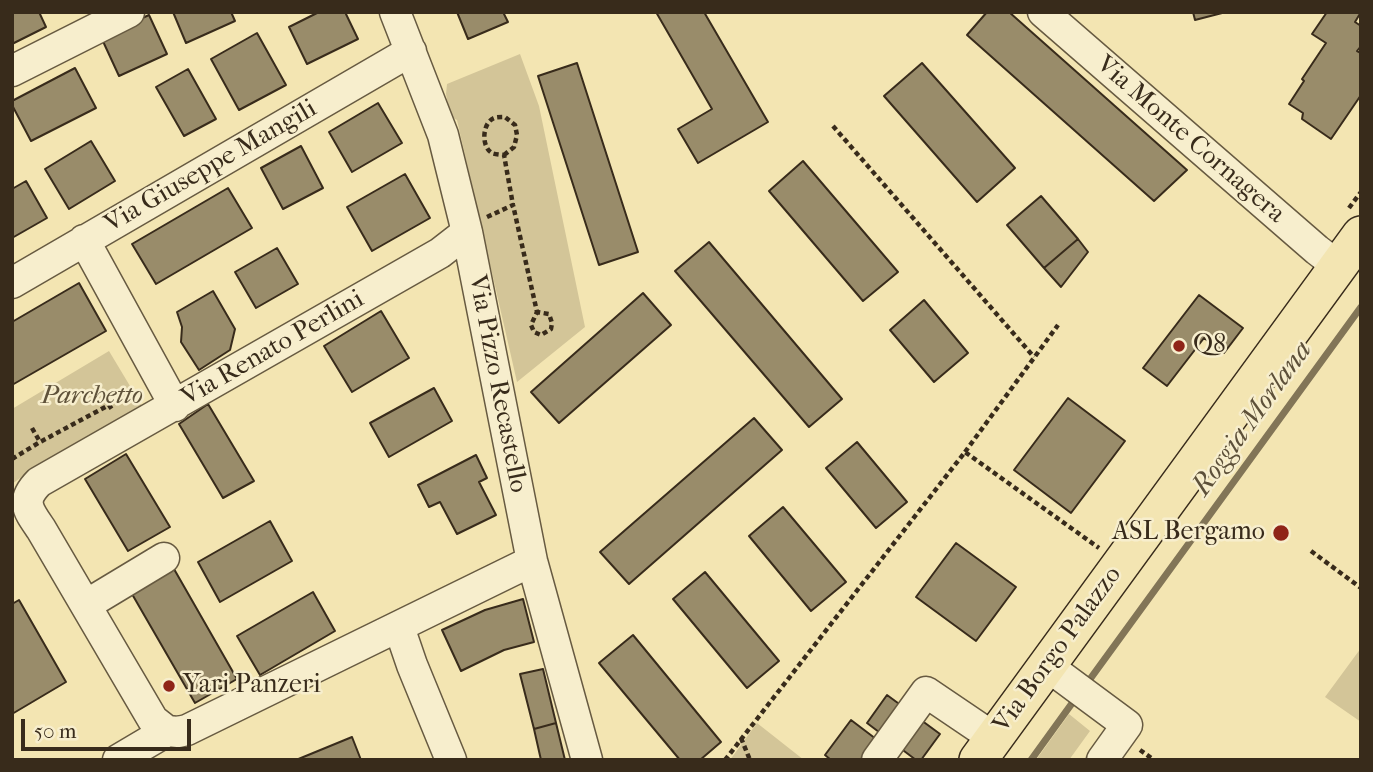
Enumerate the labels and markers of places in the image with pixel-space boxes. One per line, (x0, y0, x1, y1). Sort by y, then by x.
place label: Q8 (1193, 330, 1226, 362)
marker: Q8 (1171, 338, 1187, 354)
place label: ASL Bergamo (1112, 517, 1265, 549)
marker: ASL Bergamo (1271, 523, 1291, 543)
place label: Yari Panzeri (183, 670, 321, 702)
marker: Yari Panzeri (161, 678, 177, 694)

